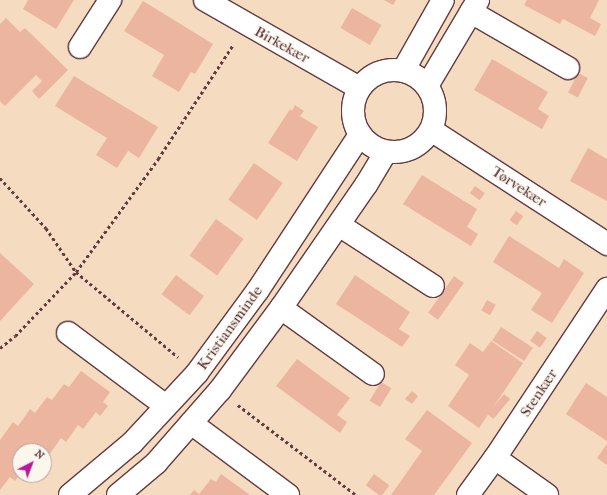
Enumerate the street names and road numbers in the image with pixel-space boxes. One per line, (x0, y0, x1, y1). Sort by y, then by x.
street label: Birkekær (251, 23, 313, 67)
street label: Tørvekær (488, 163, 550, 211)
street label: Kristiansminde (194, 283, 266, 373)
street label: Stenkær (516, 366, 562, 420)

